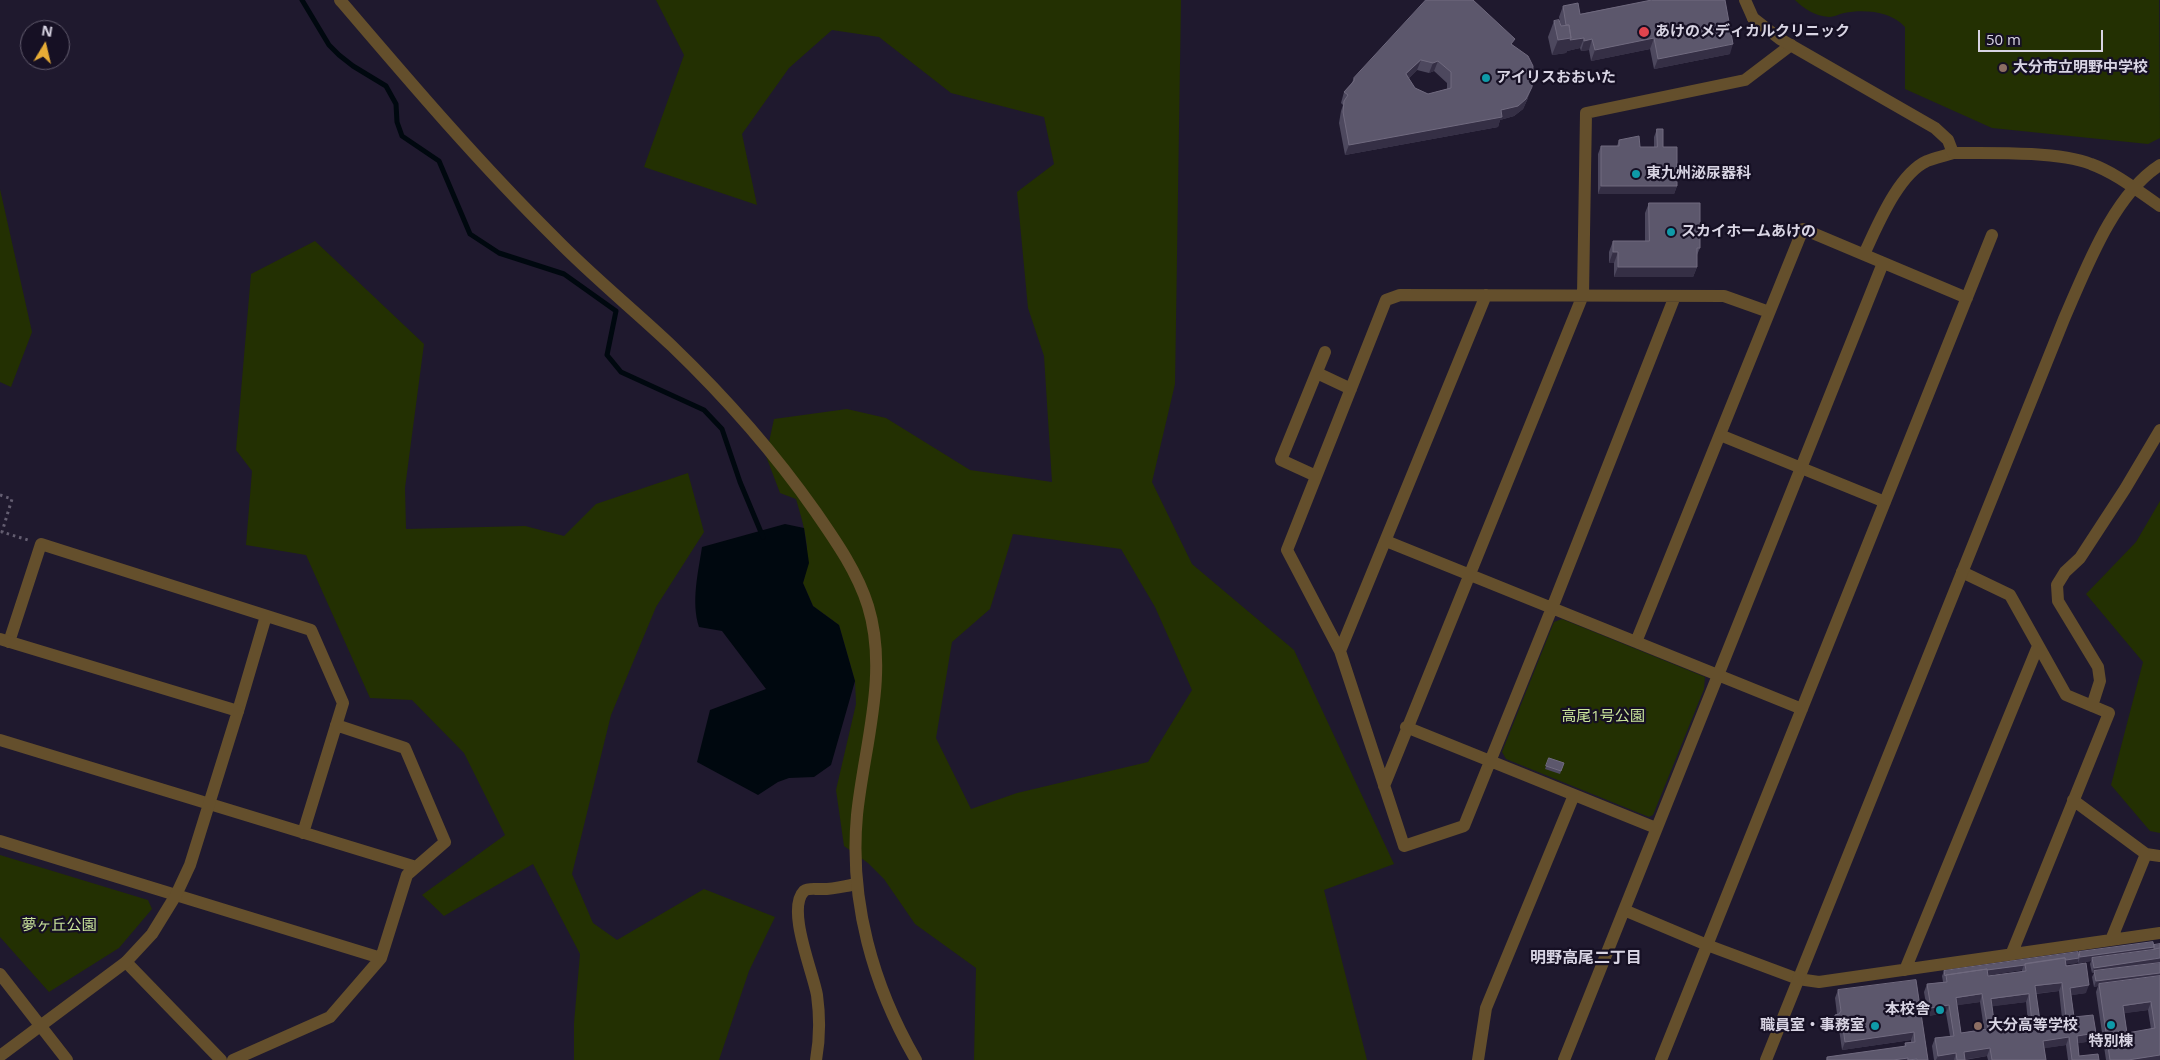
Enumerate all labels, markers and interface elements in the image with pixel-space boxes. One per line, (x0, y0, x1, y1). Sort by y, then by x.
north arrow (20, 20, 70, 70)
text: N (40, 20, 54, 41)
scale bar (1980, 20, 2105, 52)
place label: あけのメディカルクリニック (1655, 23, 1850, 41)
marker: あけのメディカルクリニック (1637, 25, 1651, 39)
text: 50 m (1986, 29, 2021, 49)
place label: 大分市立明野中学校 (2013, 59, 2148, 77)
marker: 大分市立明野中学校 (1997, 62, 2009, 74)
place label: アイリスおおいた (1496, 69, 1616, 87)
marker: アイリスおおいた (1480, 72, 1492, 84)
place label: 東九州泌尿器科 (1646, 165, 1751, 183)
marker: 東九州泌尿器科 (1630, 168, 1642, 180)
place label: スカイホームあけの (1681, 223, 1816, 241)
marker: スカイホームあけの (1665, 226, 1677, 238)
park label: 高尾1号公園 (1561, 708, 1645, 726)
park label: 夢ヶ丘公園 (22, 917, 96, 935)
district label: 明野高尾二丁目 (1530, 948, 1642, 968)
place label: 本校舎 (1885, 1001, 1930, 1019)
marker: 本校舎 (1934, 1004, 1946, 1016)
place label: 職員室・事務室 (1760, 1017, 1865, 1035)
place label: 大分高等学校 (1988, 1017, 2078, 1035)
marker: 特別棟 (2105, 1019, 2117, 1031)
marker: 職員室・事務室 (1869, 1020, 1881, 1032)
marker: 大分高等学校 (1972, 1020, 1984, 1032)
place label: 特別棟 (2089, 1033, 2133, 1051)

